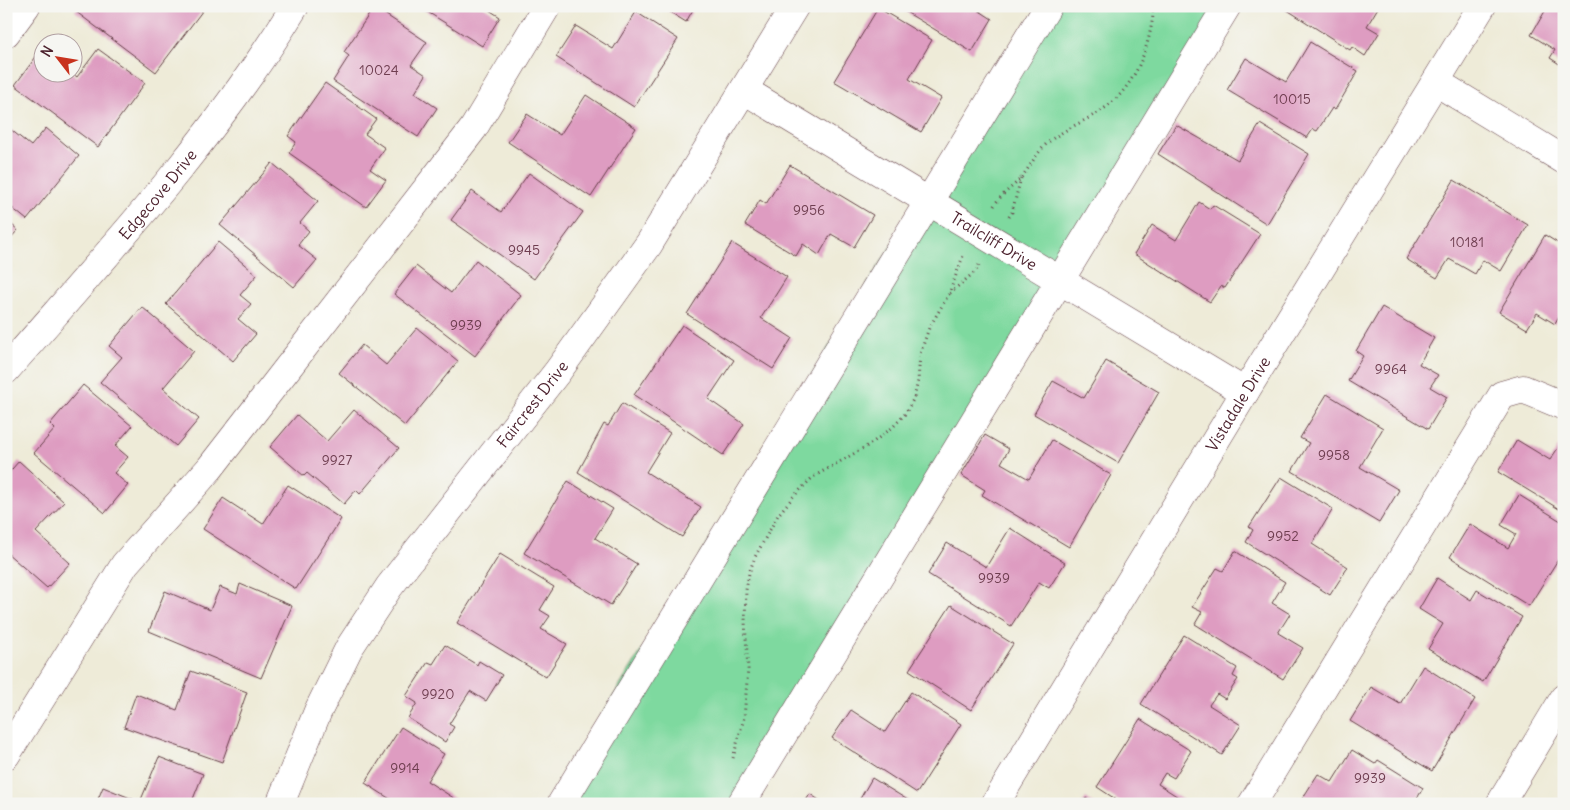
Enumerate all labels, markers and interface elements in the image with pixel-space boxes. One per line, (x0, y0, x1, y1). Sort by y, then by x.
north arrow (32, 32, 82, 82)
text: N (37, 43, 57, 60)
house number: 10024 (359, 61, 399, 79)
house number: 10015 (1273, 90, 1311, 108)
street label: Edgecove Drive (114, 145, 201, 244)
house number: 9956 (793, 201, 825, 219)
street label: Trailcliff Drive (947, 207, 1041, 274)
house number: 10181 (1450, 233, 1484, 251)
house number: 9945 (508, 241, 540, 259)
house number: 9939 (450, 316, 482, 334)
street label: Vistadale Drive (1201, 353, 1274, 455)
street label: Faircrest Drive (492, 357, 572, 451)
house number: 9964 (1375, 360, 1407, 378)
house number: 9958 (1318, 446, 1350, 464)
house number: 9927 (322, 451, 352, 469)
house number: 9952 (1267, 527, 1299, 545)
house number: 9939 (978, 569, 1010, 587)
house number: 9920 (422, 685, 454, 703)
house number: 9914 (390, 759, 420, 777)
house number: 9939 (1354, 769, 1386, 787)

